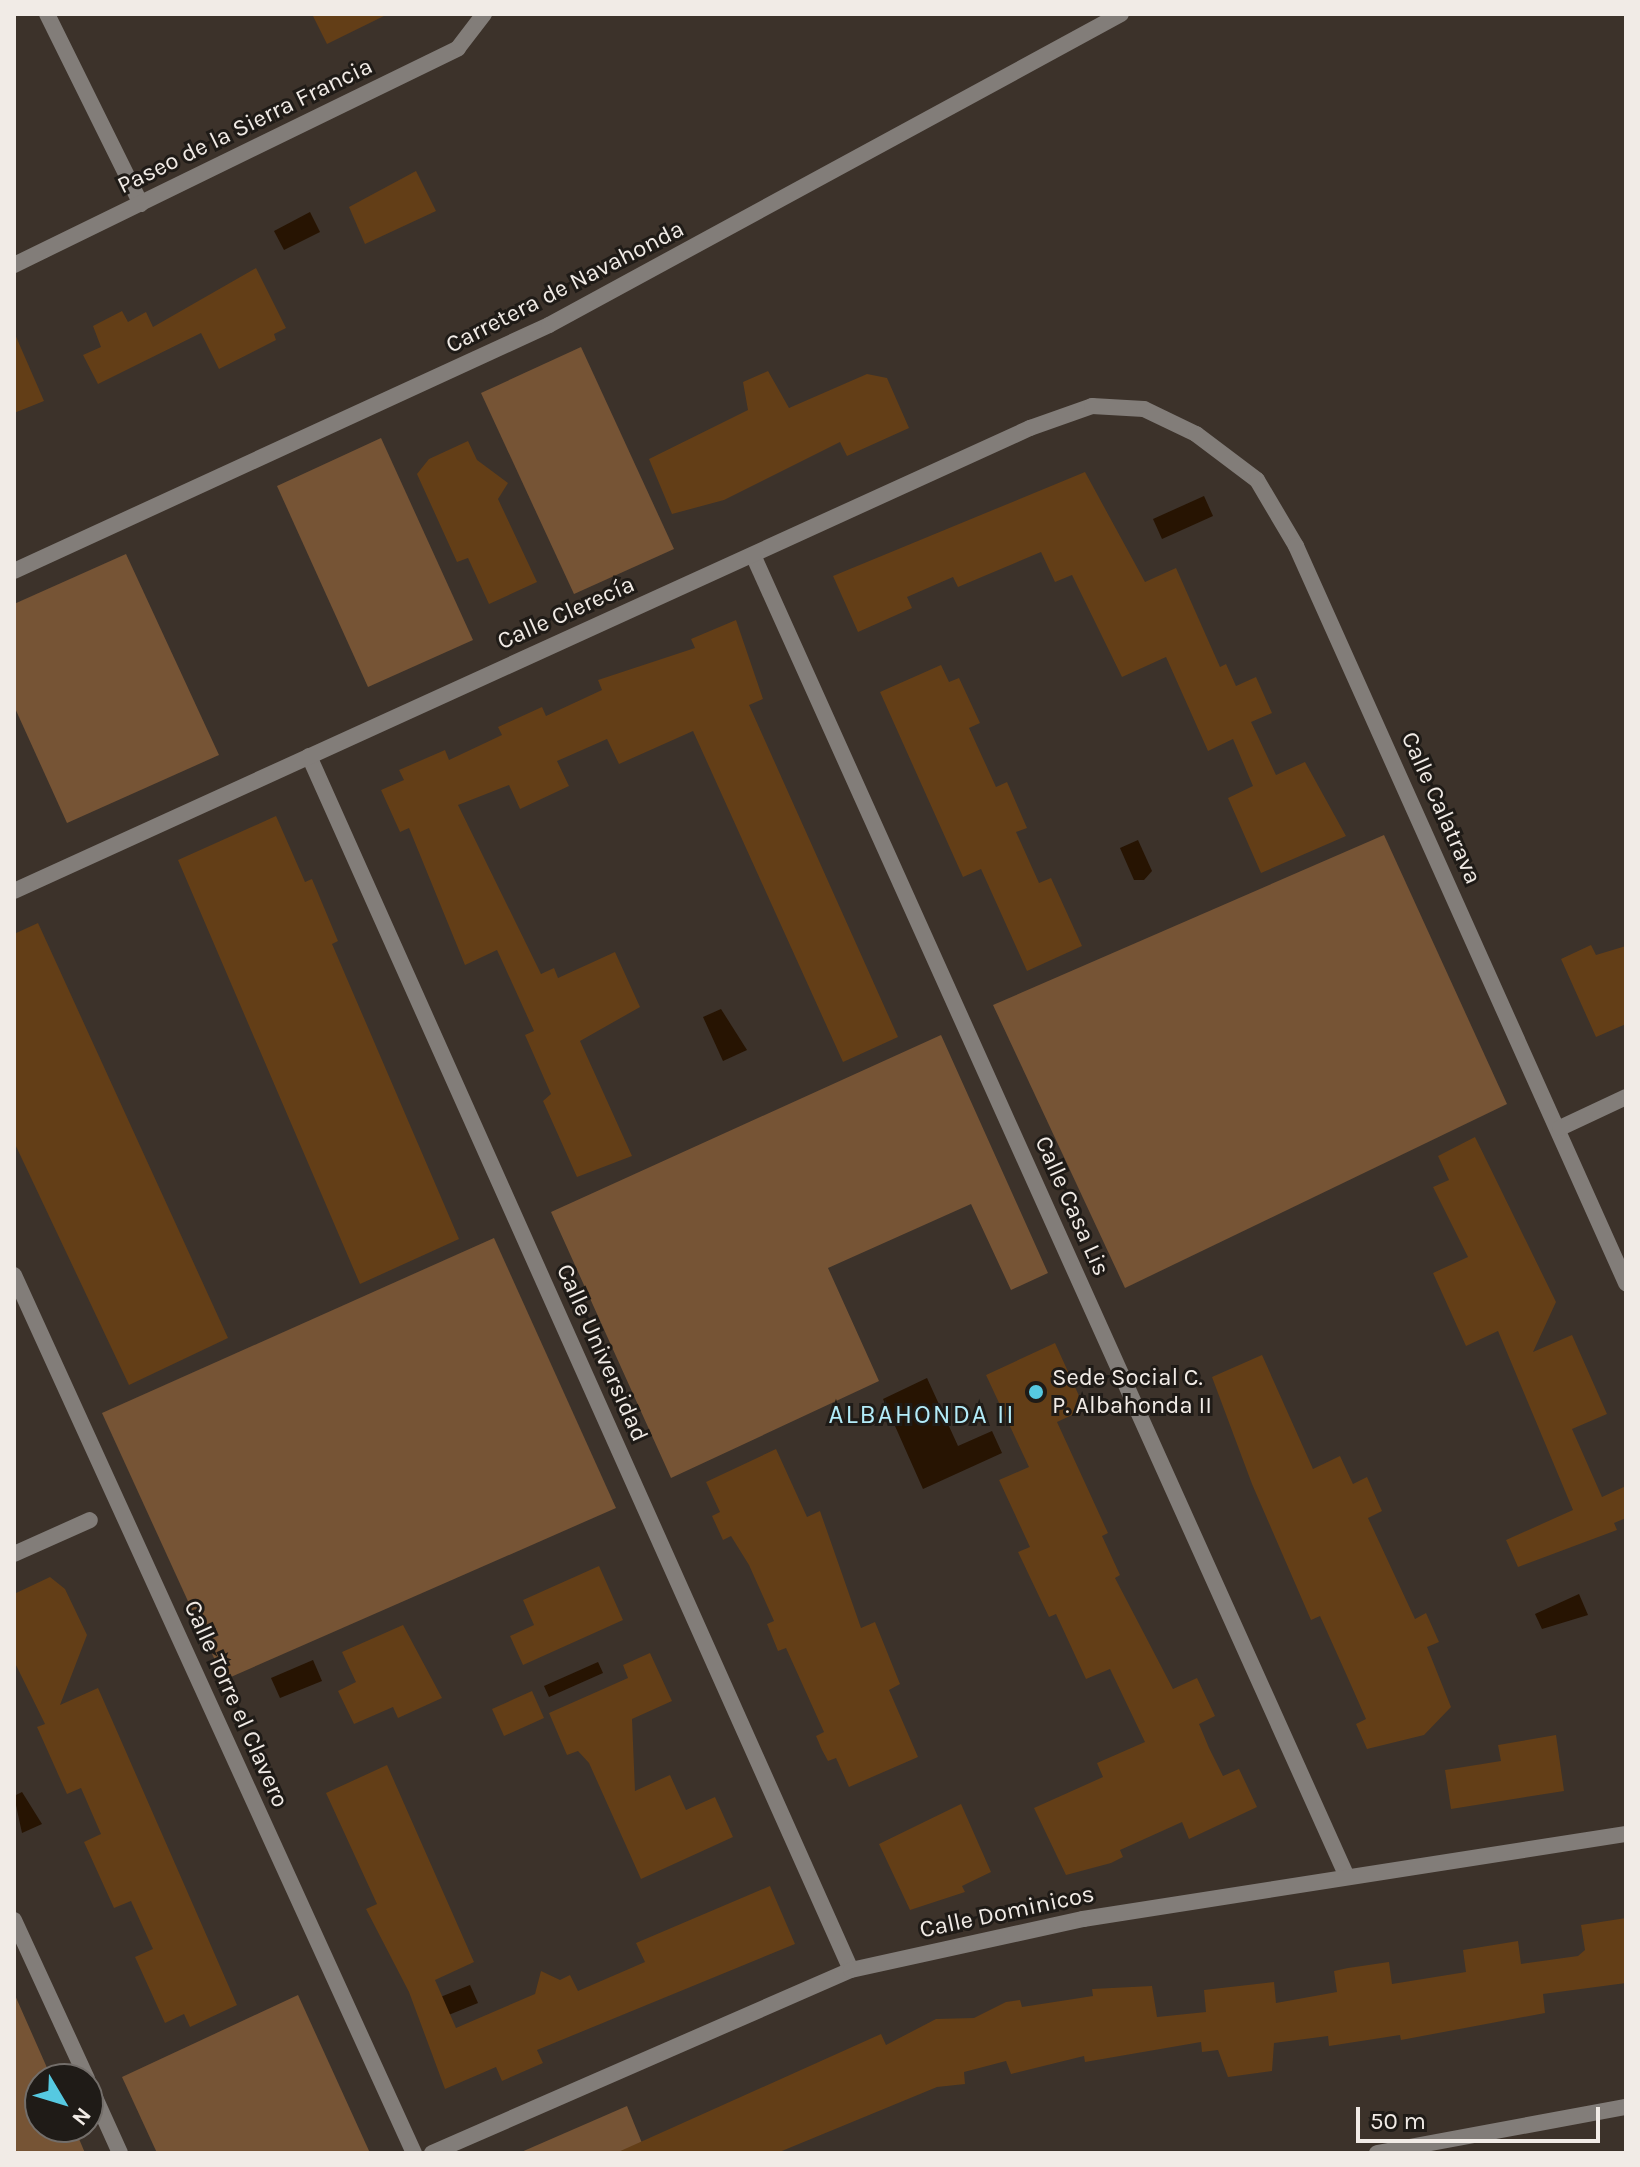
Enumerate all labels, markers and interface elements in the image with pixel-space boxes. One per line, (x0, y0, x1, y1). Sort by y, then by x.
street label: Paseo de la Sierra Francia (113, 52, 377, 200)
street label: Carretera de Navahonda (441, 214, 689, 360)
street label: Calle Clerecía (493, 570, 639, 656)
street label: Calle Calatrava (1395, 727, 1487, 889)
street label: Calle Casa Lis (1028, 1132, 1116, 1280)
street label: Calle Universidad (550, 1260, 654, 1446)
place label: Sede Social C. P. Albahonda II (1052, 1364, 1212, 1420)
marker: Sede Social C. P. Albahonda II (1027, 1383, 1045, 1401)
district label: ALBAHONDA II (829, 1399, 1015, 1431)
street label: Calle Torre el Clavero (177, 1596, 295, 1812)
street label: Calle Dominicos (917, 1879, 1097, 1945)
north arrow (24, 2063, 104, 2143)
scale bar (1360, 2091, 1604, 2141)
text: N (66, 2102, 96, 2131)
text: 50 m (1370, 2107, 1426, 2135)

